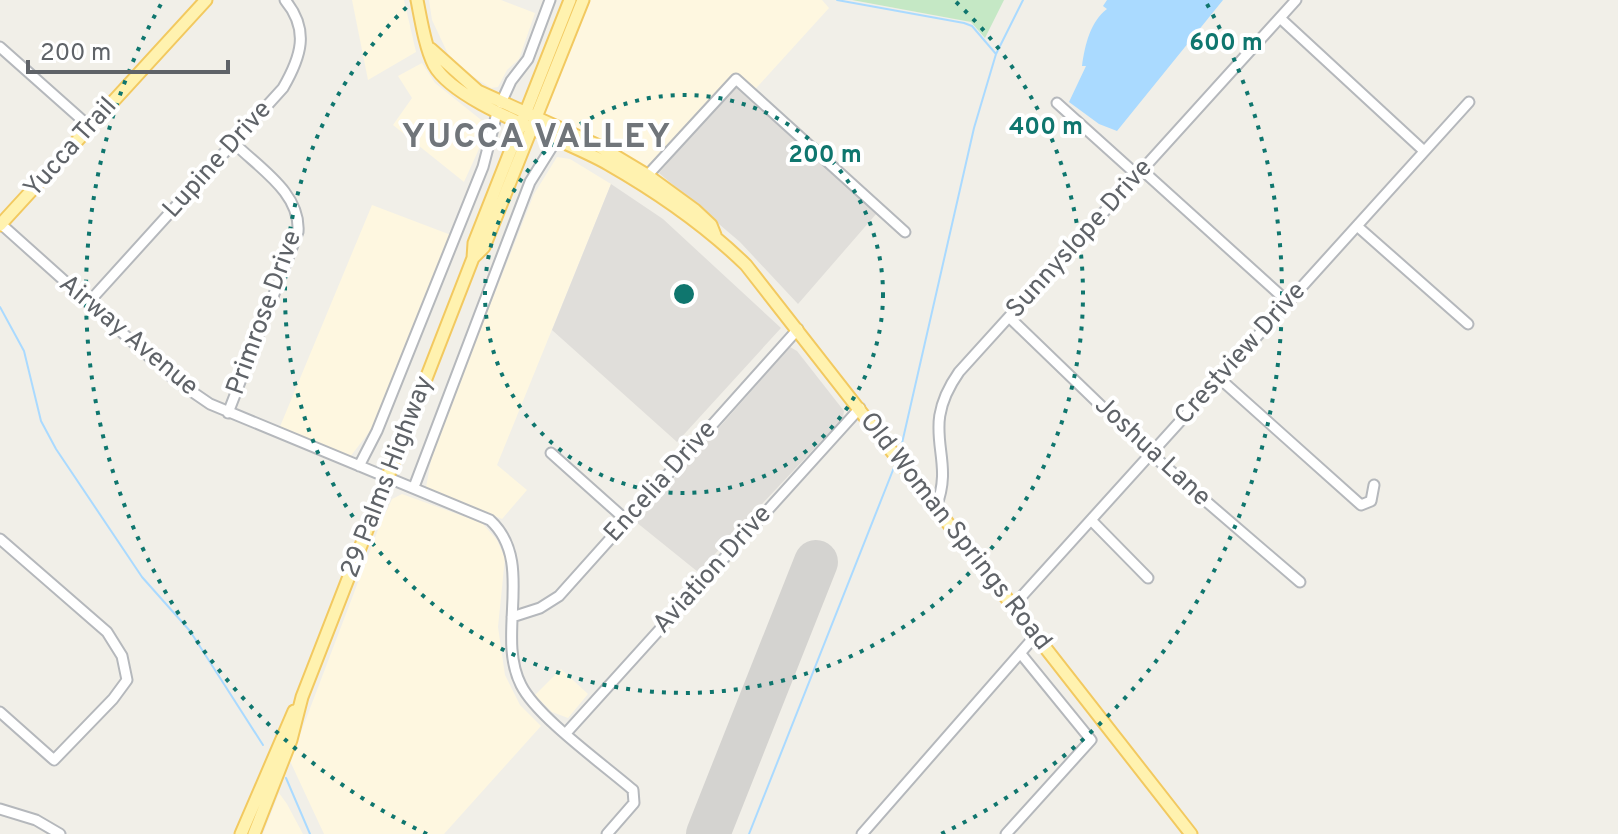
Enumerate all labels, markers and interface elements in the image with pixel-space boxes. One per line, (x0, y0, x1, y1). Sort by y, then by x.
scale bar (28, 24, 228, 74)
text: 600 m (1189, 29, 1263, 59)
text: 200 m (40, 39, 111, 69)
street label: Yucca Trail (17, 91, 125, 205)
street label: Lupine Drive (156, 94, 280, 226)
text: 400 m (1009, 113, 1083, 143)
district label: YUCCA VALLEY (402, 117, 672, 160)
text: 200 m (788, 141, 862, 171)
street label: Sunnyslope Drive (1000, 152, 1160, 326)
street label: Primrose Drive (220, 226, 310, 400)
street label: Airway Avenue (51, 268, 205, 404)
street label: Crestview Drive (1168, 276, 1314, 432)
centre of rings (670, 280, 698, 308)
street label: 29 Palms Highway (334, 371, 442, 583)
street label: Joshua Lane (1087, 390, 1217, 514)
street label: Old Woman Springs Road (852, 406, 1058, 658)
street label: Encelia Drive (598, 414, 724, 550)
street label: Aviation Drive (646, 499, 780, 641)

